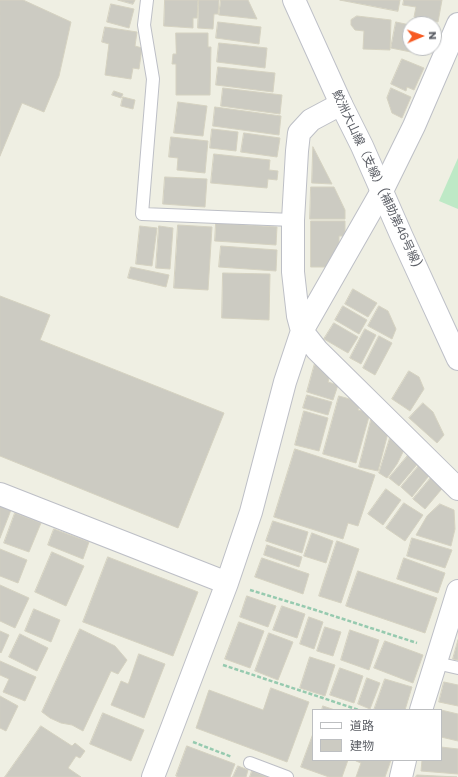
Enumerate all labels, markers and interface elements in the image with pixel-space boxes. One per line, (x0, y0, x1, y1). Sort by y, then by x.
north arrow (402, 16, 442, 56)
text: N (425, 31, 441, 40)
street label: 鮫洲大山線（支線）(補助第46号線) (328, 88, 424, 270)
legend (312, 709, 442, 761)
text: 道路 (350, 717, 374, 734)
text: 建物 (350, 737, 374, 754)

